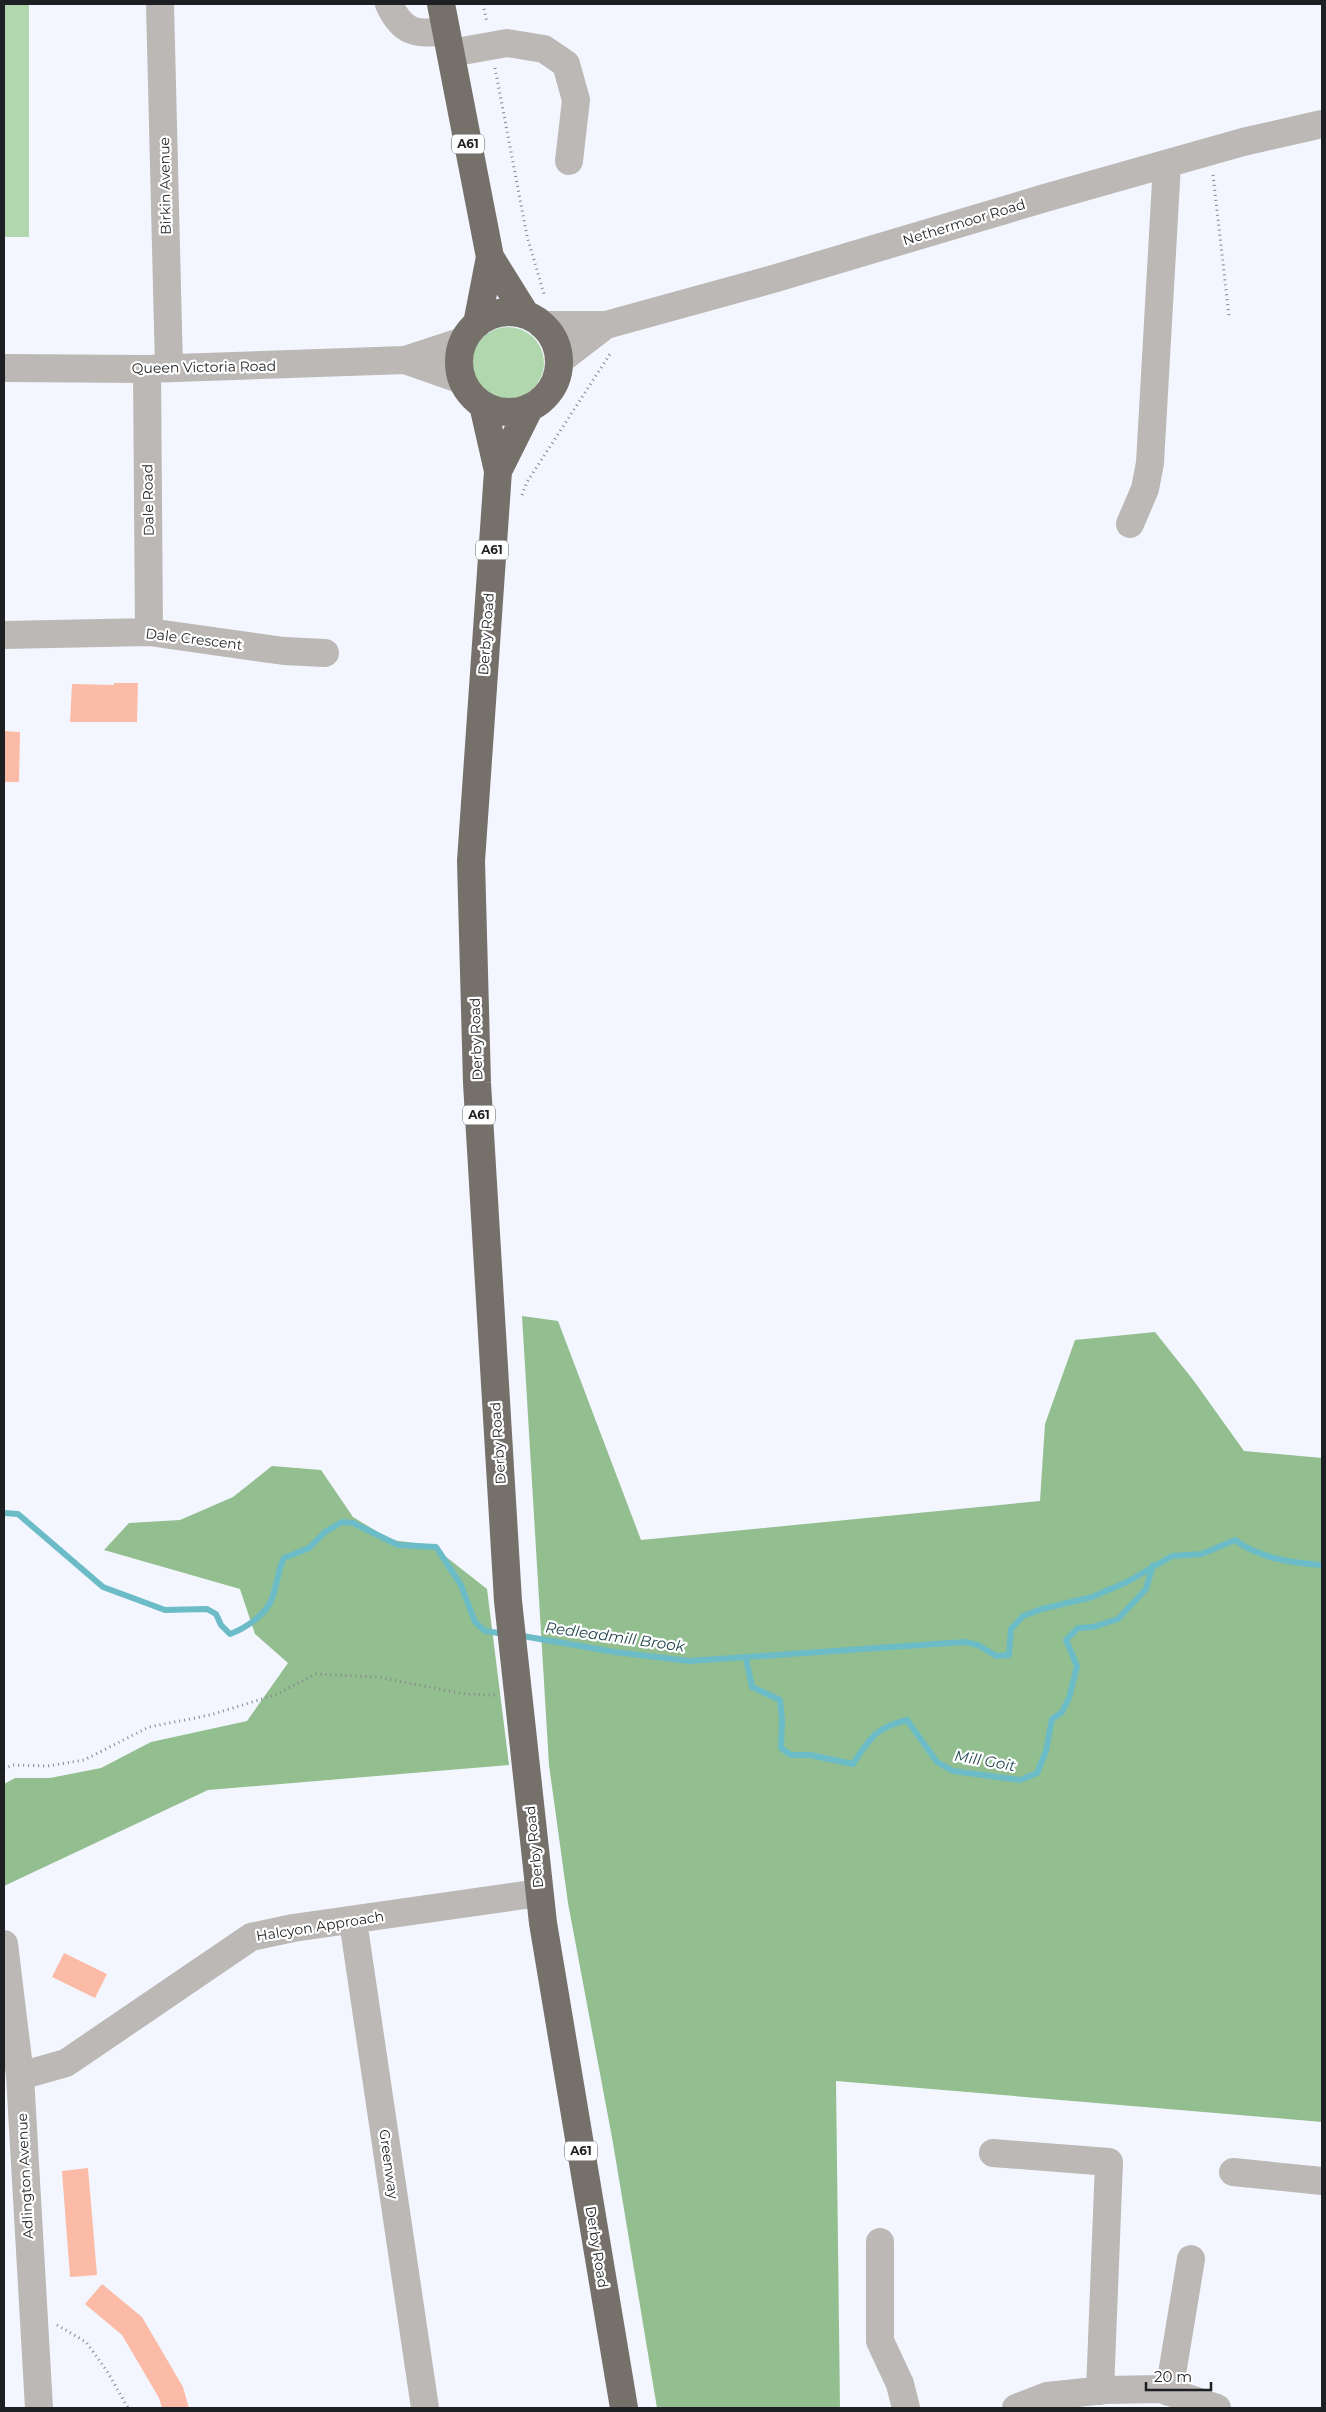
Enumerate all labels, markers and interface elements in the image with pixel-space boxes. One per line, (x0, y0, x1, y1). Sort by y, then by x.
road number: A61 (452, 134, 484, 154)
street label: Birkin Avenue (155, 137, 175, 235)
street label: Nethermoor Road (901, 195, 1027, 249)
street label: Queen Victoria Road (132, 357, 276, 377)
street label: Dale Road (138, 464, 158, 536)
road number: A61 (476, 540, 508, 560)
street label: Derby Road (474, 592, 498, 676)
street label: Dale Crescent (144, 624, 244, 654)
street label: Derby Road (466, 997, 486, 1081)
road number: A61 (463, 1106, 495, 1124)
street label: Derby Road (486, 1401, 510, 1485)
water label: Redleadmill Brook (544, 1617, 687, 1656)
water label: Mill Goit (953, 1746, 1017, 1775)
street label: Derby Road (521, 1805, 547, 1889)
street label: Halcyon Approach (255, 1907, 385, 1945)
street label: Adlington Avenue (13, 2113, 37, 2239)
street label: Greenway (375, 2128, 403, 2200)
road number: A61 (565, 2142, 597, 2160)
street label: Derby Road (582, 2205, 612, 2289)
scale bar (1146, 2360, 1211, 2392)
text: 20 m (1154, 2367, 1192, 2386)

